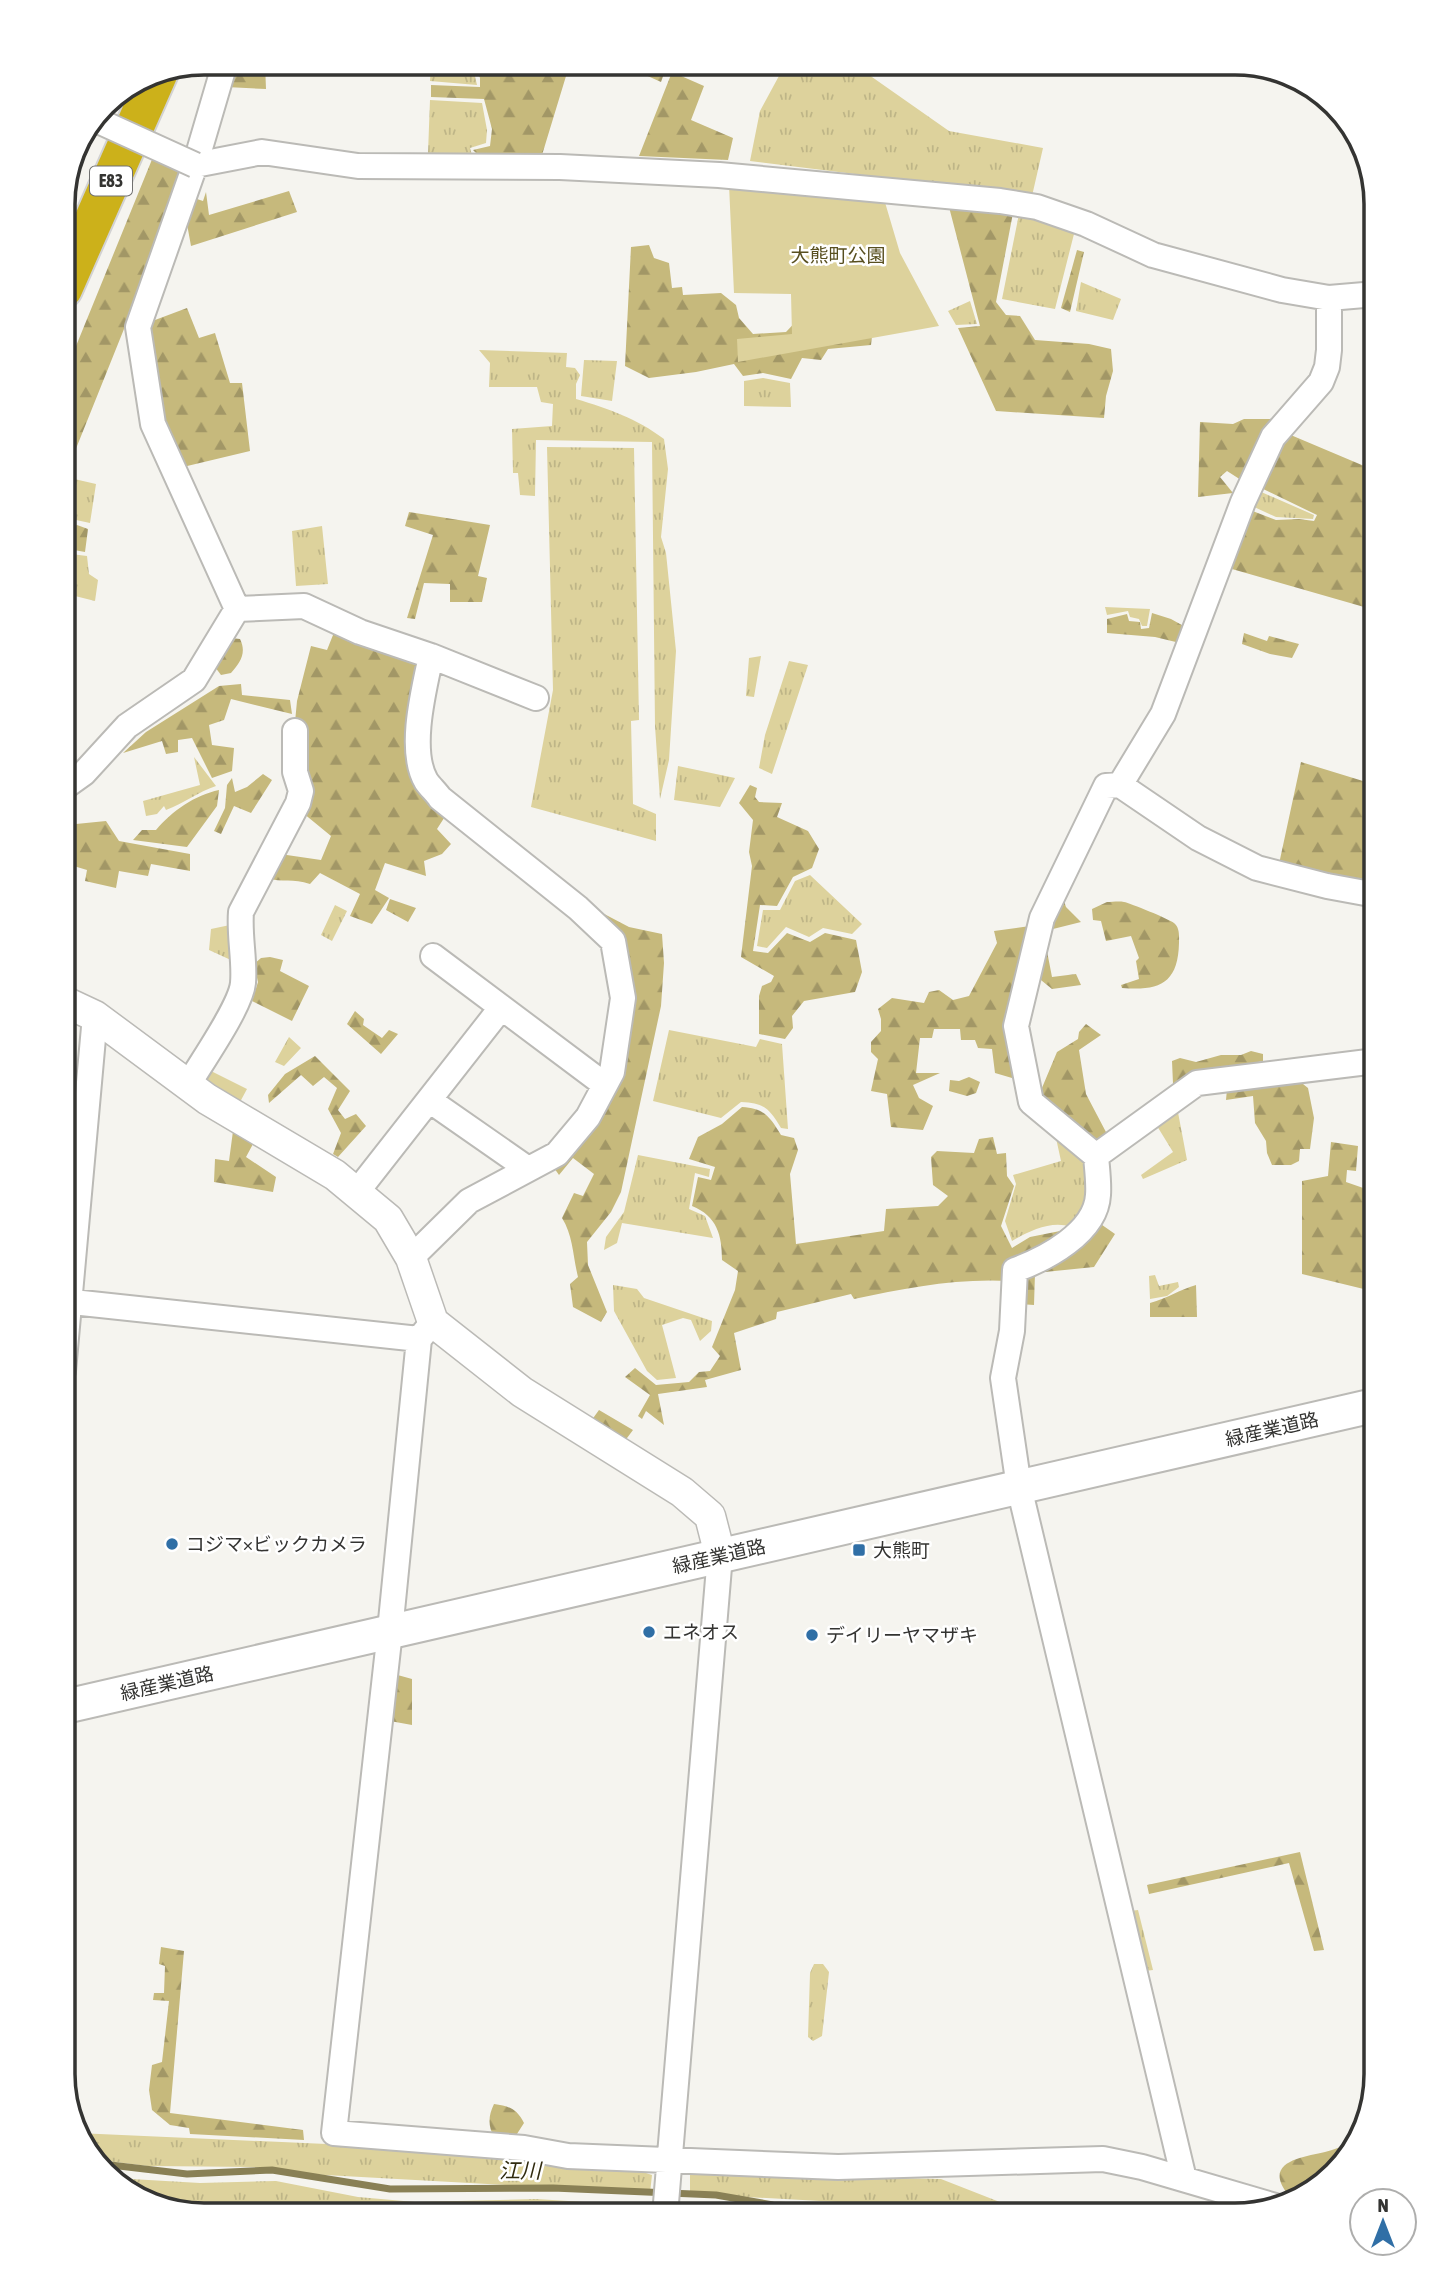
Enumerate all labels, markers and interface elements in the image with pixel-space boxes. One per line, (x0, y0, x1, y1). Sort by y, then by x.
road number: E83 (90, 166, 132, 196)
park label: 大熊町公園 (790, 244, 886, 266)
street label: 緑産業道路 (1223, 1408, 1321, 1450)
place label: コジマ×ビックカメラ (186, 1533, 367, 1555)
street label: 緑産業道路 (670, 1535, 768, 1577)
marker: コジマ×ビックカメラ (164, 1536, 180, 1552)
place label: 大熊町 (873, 1539, 930, 1561)
marker: 大熊町 (851, 1542, 867, 1558)
place label: エネオス (663, 1621, 739, 1643)
marker: エネオス (641, 1624, 657, 1640)
place label: デイリーヤマザキ (826, 1624, 978, 1646)
marker: デイリーヤマザキ (804, 1627, 820, 1643)
street label: 緑産業道路 (118, 1662, 216, 1704)
water label: 江川 (499, 2158, 543, 2182)
north arrow (1348, 2187, 1418, 2257)
text: N (1377, 2194, 1389, 2216)

